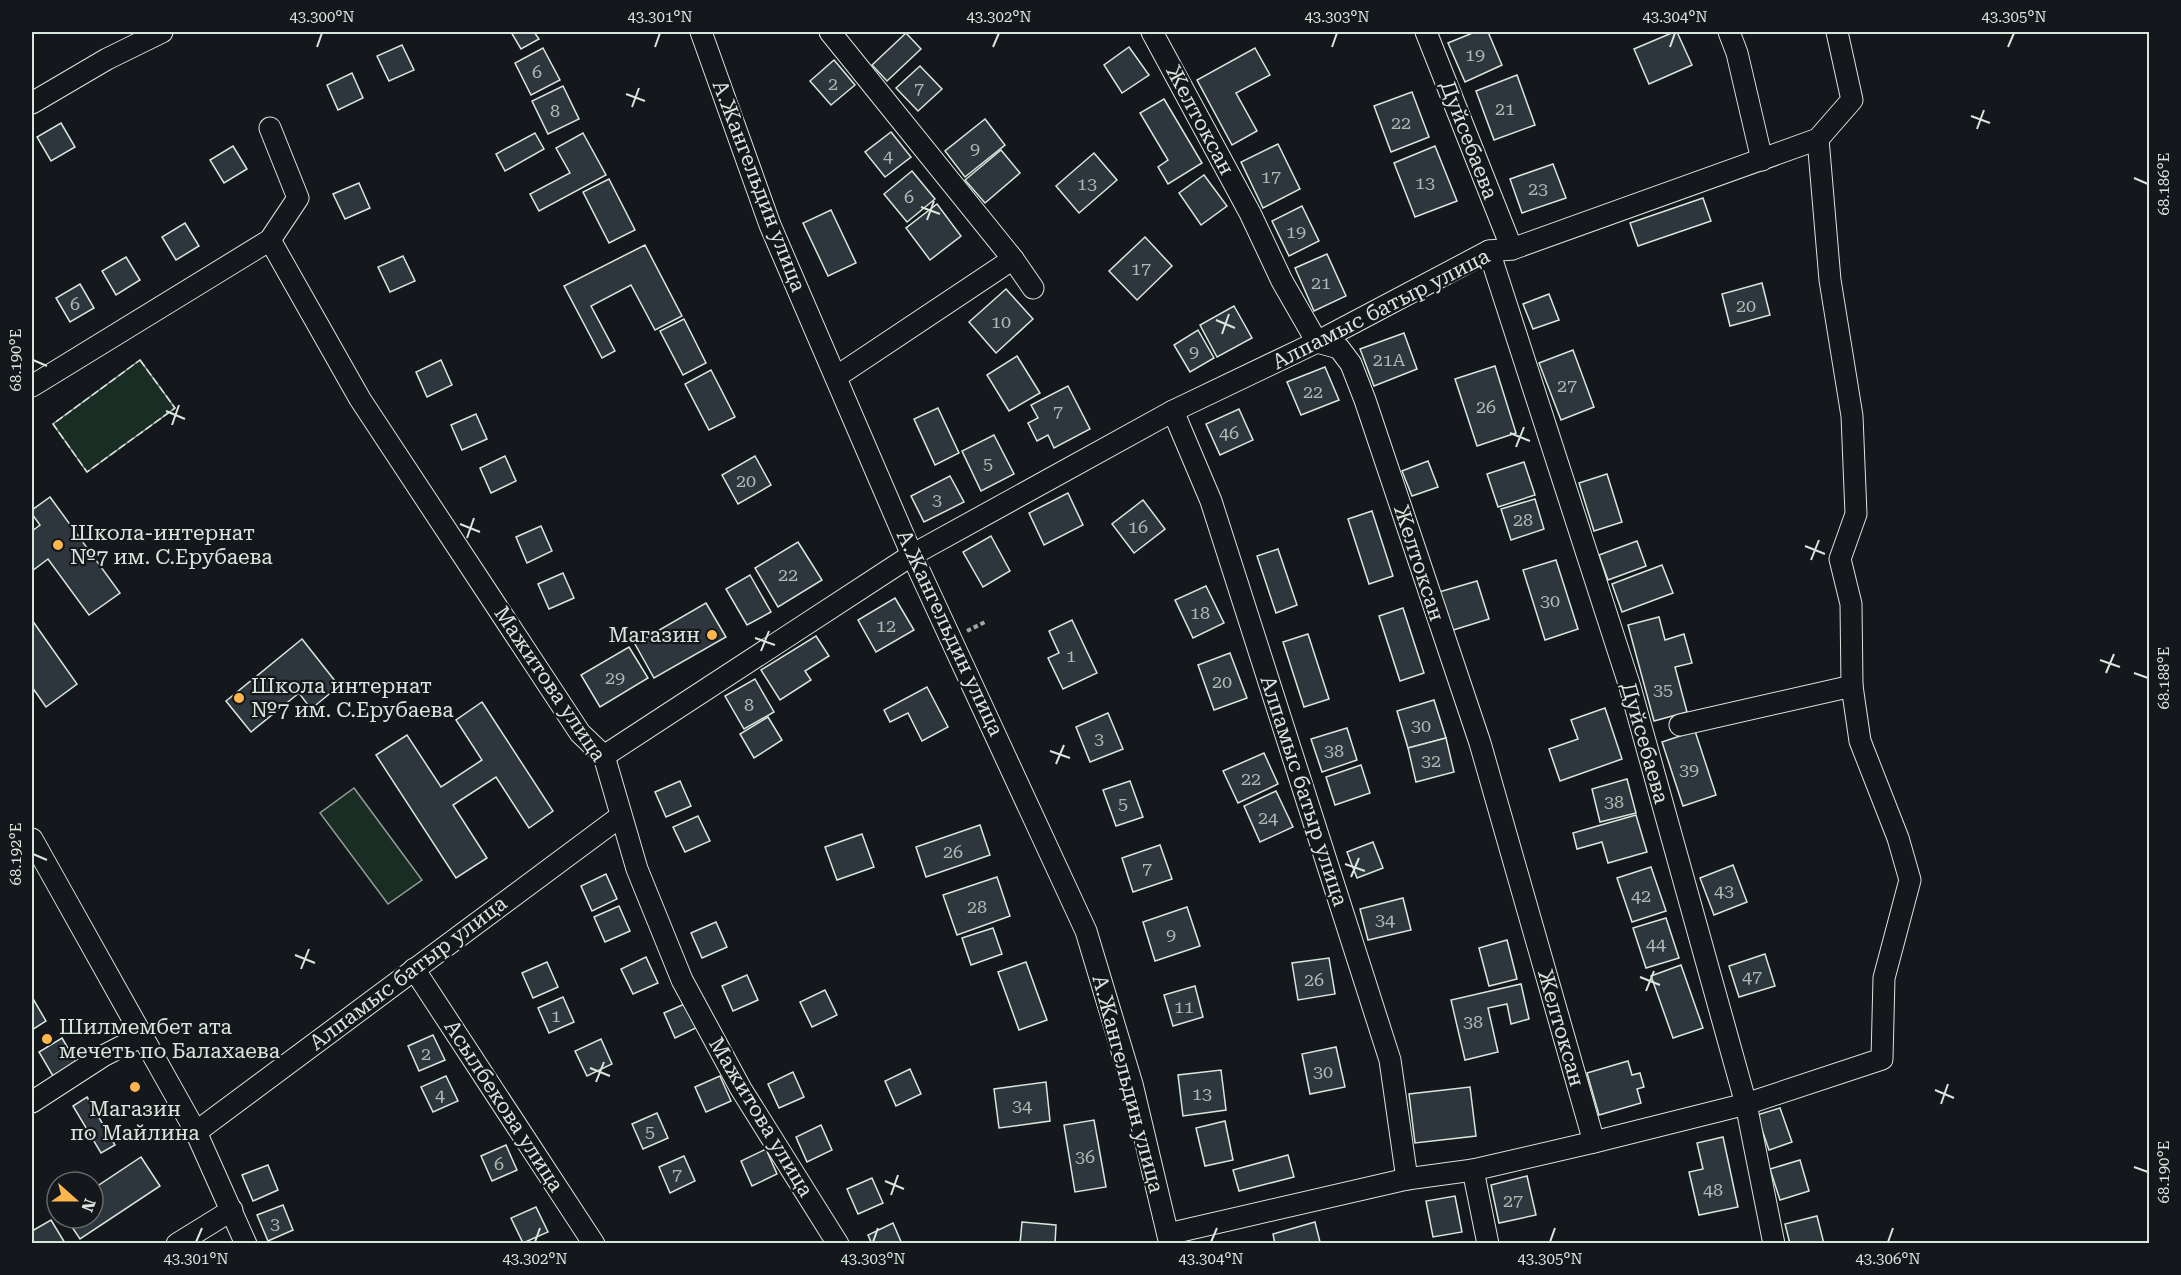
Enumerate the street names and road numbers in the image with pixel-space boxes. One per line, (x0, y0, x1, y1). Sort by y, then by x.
street label: Желтоксан (1161, 61, 1239, 179)
street label: А.Жангельдин улица (708, 77, 811, 296)
street label: Дуйсебаева (1435, 77, 1503, 203)
street label: Алпамыс батыр улица (1268, 243, 1494, 374)
street label: Желтоксан (1389, 502, 1449, 624)
street label: А.Жангельдин улица (892, 526, 1009, 740)
street label: Мажитова улица (489, 602, 611, 767)
street label: Алпамыс батыр улица (1255, 673, 1353, 910)
street label: Дуйсебаева (1616, 680, 1674, 807)
street label: Алпамыс батыр улица (305, 891, 512, 1055)
street label: Желтоксан (1533, 967, 1589, 1089)
street label: А.Жангельдин улица (1087, 972, 1169, 1196)
street label: Асылбекова улица (440, 1016, 569, 1197)
street label: Мажитова улица (704, 1033, 818, 1202)

